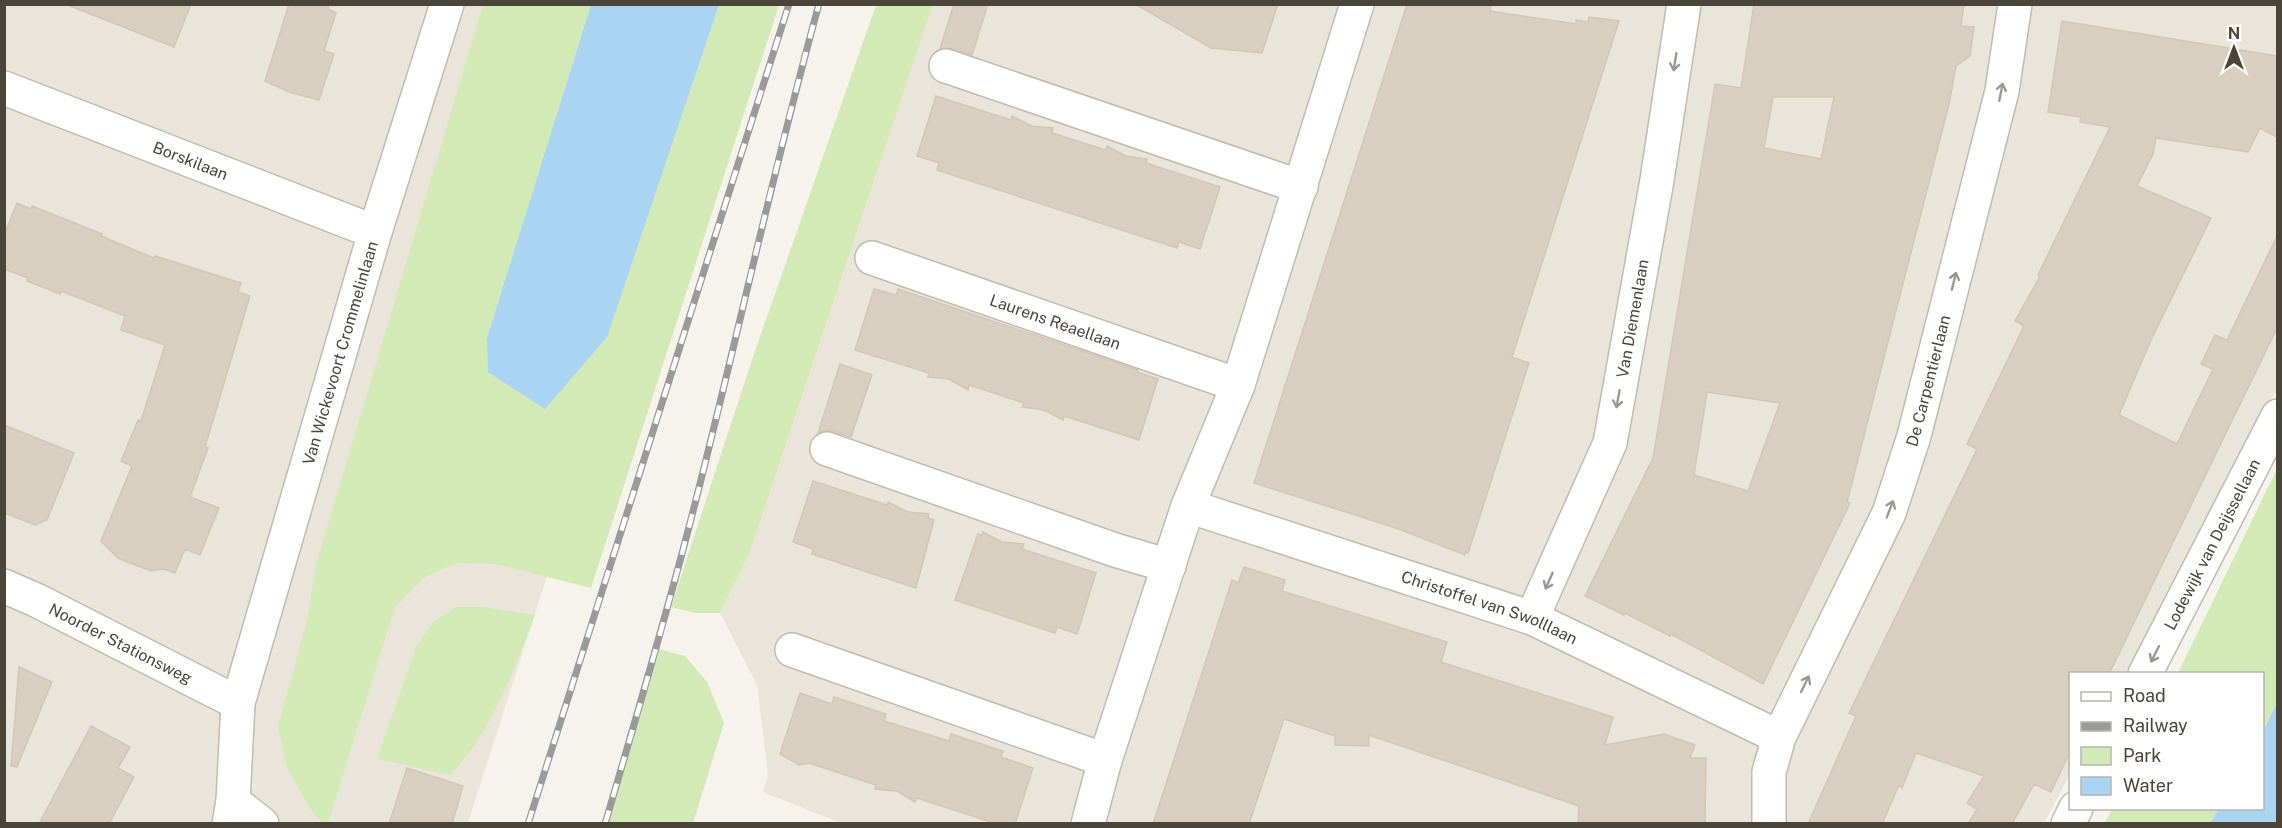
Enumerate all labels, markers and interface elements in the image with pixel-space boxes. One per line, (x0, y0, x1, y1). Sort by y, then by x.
north arrow (2204, 18, 2264, 78)
text: N (2228, 24, 2240, 43)
one-way arrow (1670, 52, 1681, 72)
one-way arrow (1996, 83, 2008, 102)
street label: Borskilaan (150, 137, 231, 184)
street label: Van Wickevoort Crommelinlaan (298, 239, 381, 467)
street label: Van Diemenlaan (1612, 258, 1652, 379)
one-way arrow (1949, 272, 1961, 291)
street label: Laurens Reaellaan (987, 290, 1123, 353)
street label: De Carpentierlaan (1902, 313, 1954, 449)
one-way arrow (1612, 389, 1623, 409)
street label: Lodewijk van Deijssellaan (2160, 455, 2264, 633)
one-way arrow (1885, 500, 1896, 519)
street label: Christoffel van Swolllaan (1399, 567, 1581, 648)
one-way arrow (1542, 571, 1554, 589)
street label: Noorder Stationsweg (46, 599, 195, 688)
one-way arrow (2149, 645, 2160, 663)
legend (2069, 672, 2264, 810)
one-way arrow (1799, 676, 1811, 694)
text: Road (2123, 685, 2166, 706)
text: Railway (2123, 715, 2188, 736)
text: Park (2123, 745, 2161, 766)
text: Water (2123, 775, 2173, 796)

